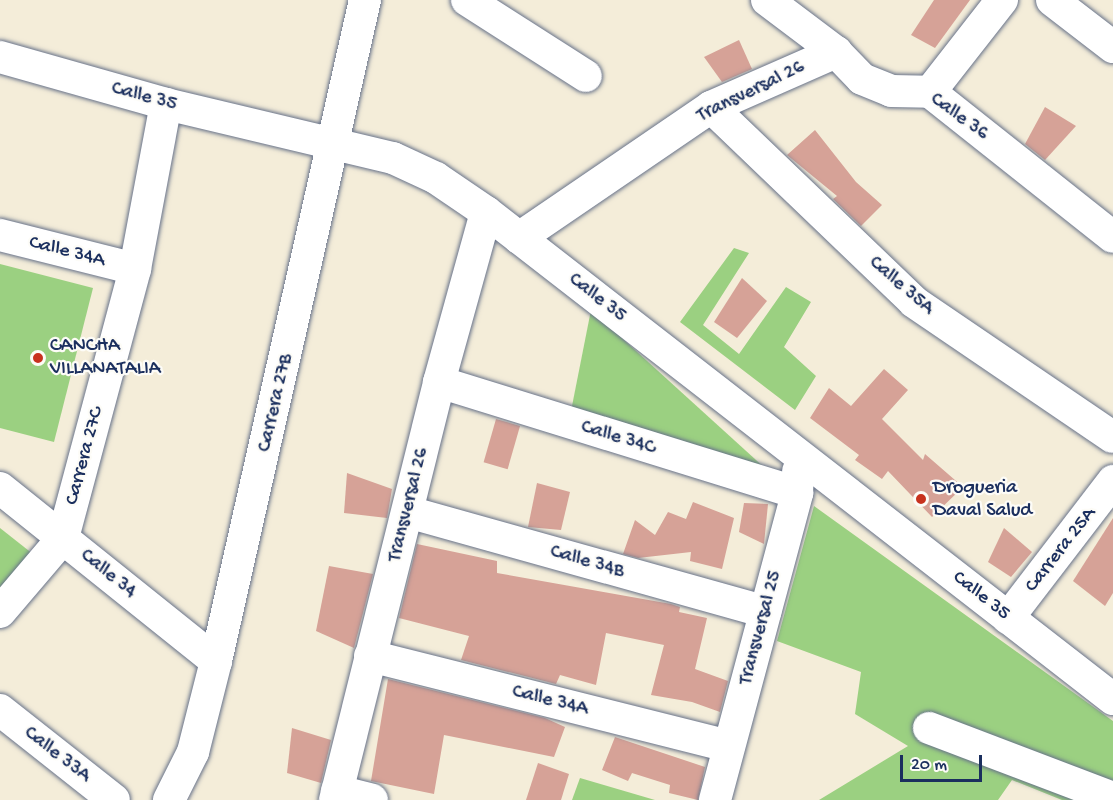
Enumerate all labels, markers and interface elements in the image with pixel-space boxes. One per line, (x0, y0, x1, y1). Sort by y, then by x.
street label: Transversal 26 (693, 56, 809, 128)
street label: Calle 35 (109, 77, 179, 117)
street label: Calle 36 (925, 88, 993, 146)
street label: Calle 34A (27, 231, 107, 273)
street label: Calle 35A (864, 251, 938, 321)
street label: Calle 35 (563, 268, 631, 328)
place label: CANCHA VILLANATALIA (50, 334, 161, 381)
marker: CANCHA VILLANATALIA (31, 351, 45, 365)
street label: Carrera 27B (253, 352, 299, 454)
street label: Carrera 27C (60, 404, 110, 508)
street label: Calle 34C (578, 415, 658, 461)
street label: Transversal 26 (383, 446, 435, 564)
place label: Drogueria Daval Salud (933, 476, 1032, 523)
marker: Drogueria Daval Salud (914, 492, 928, 506)
street label: Carrera 25A (1020, 503, 1102, 597)
street label: Calle 34B (547, 540, 627, 584)
street label: Calle 34 (75, 544, 141, 604)
street label: Calle 35 (947, 566, 1015, 626)
street label: Transversal 25 (734, 568, 788, 688)
street label: Calle 34A (510, 680, 590, 722)
street label: Calle 33A (19, 721, 95, 789)
scale bar (903, 743, 986, 781)
text: 20 m (911, 755, 947, 776)

